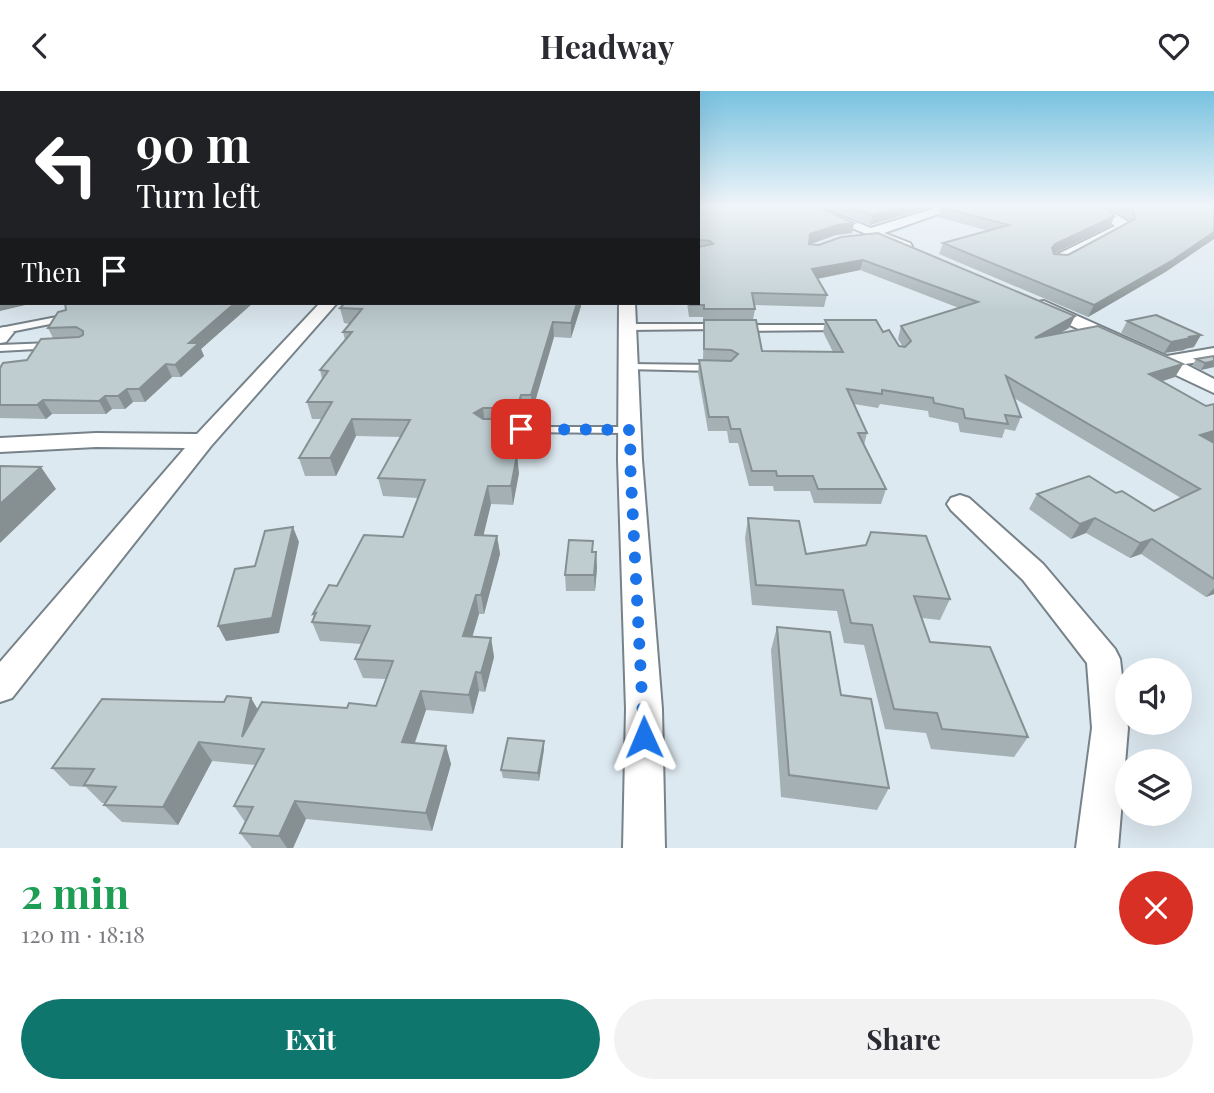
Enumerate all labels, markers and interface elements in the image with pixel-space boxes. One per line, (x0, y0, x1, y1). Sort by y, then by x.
text: Headway (540, 24, 674, 67)
icon: back (21, 27, 59, 65)
icon: heart (1155, 27, 1193, 65)
text: 90 m (136, 110, 250, 175)
icon: left (21, 119, 112, 210)
text: Turn left (136, 173, 260, 216)
icon: arrive (95, 252, 133, 290)
text: Then (21, 254, 81, 289)
pin (491, 399, 551, 459)
icon: arrive (502, 410, 540, 448)
map controls (1115, 658, 1192, 826)
button: sound (1115, 658, 1192, 735)
position arrow (607, 700, 681, 774)
button: layers (1115, 749, 1192, 826)
text: 2 min (21, 864, 129, 920)
button: close (1119, 871, 1193, 945)
text: 120 m · 18:18 (21, 918, 145, 949)
button: Exit (21, 999, 600, 1079)
button: Share (614, 999, 1193, 1079)

